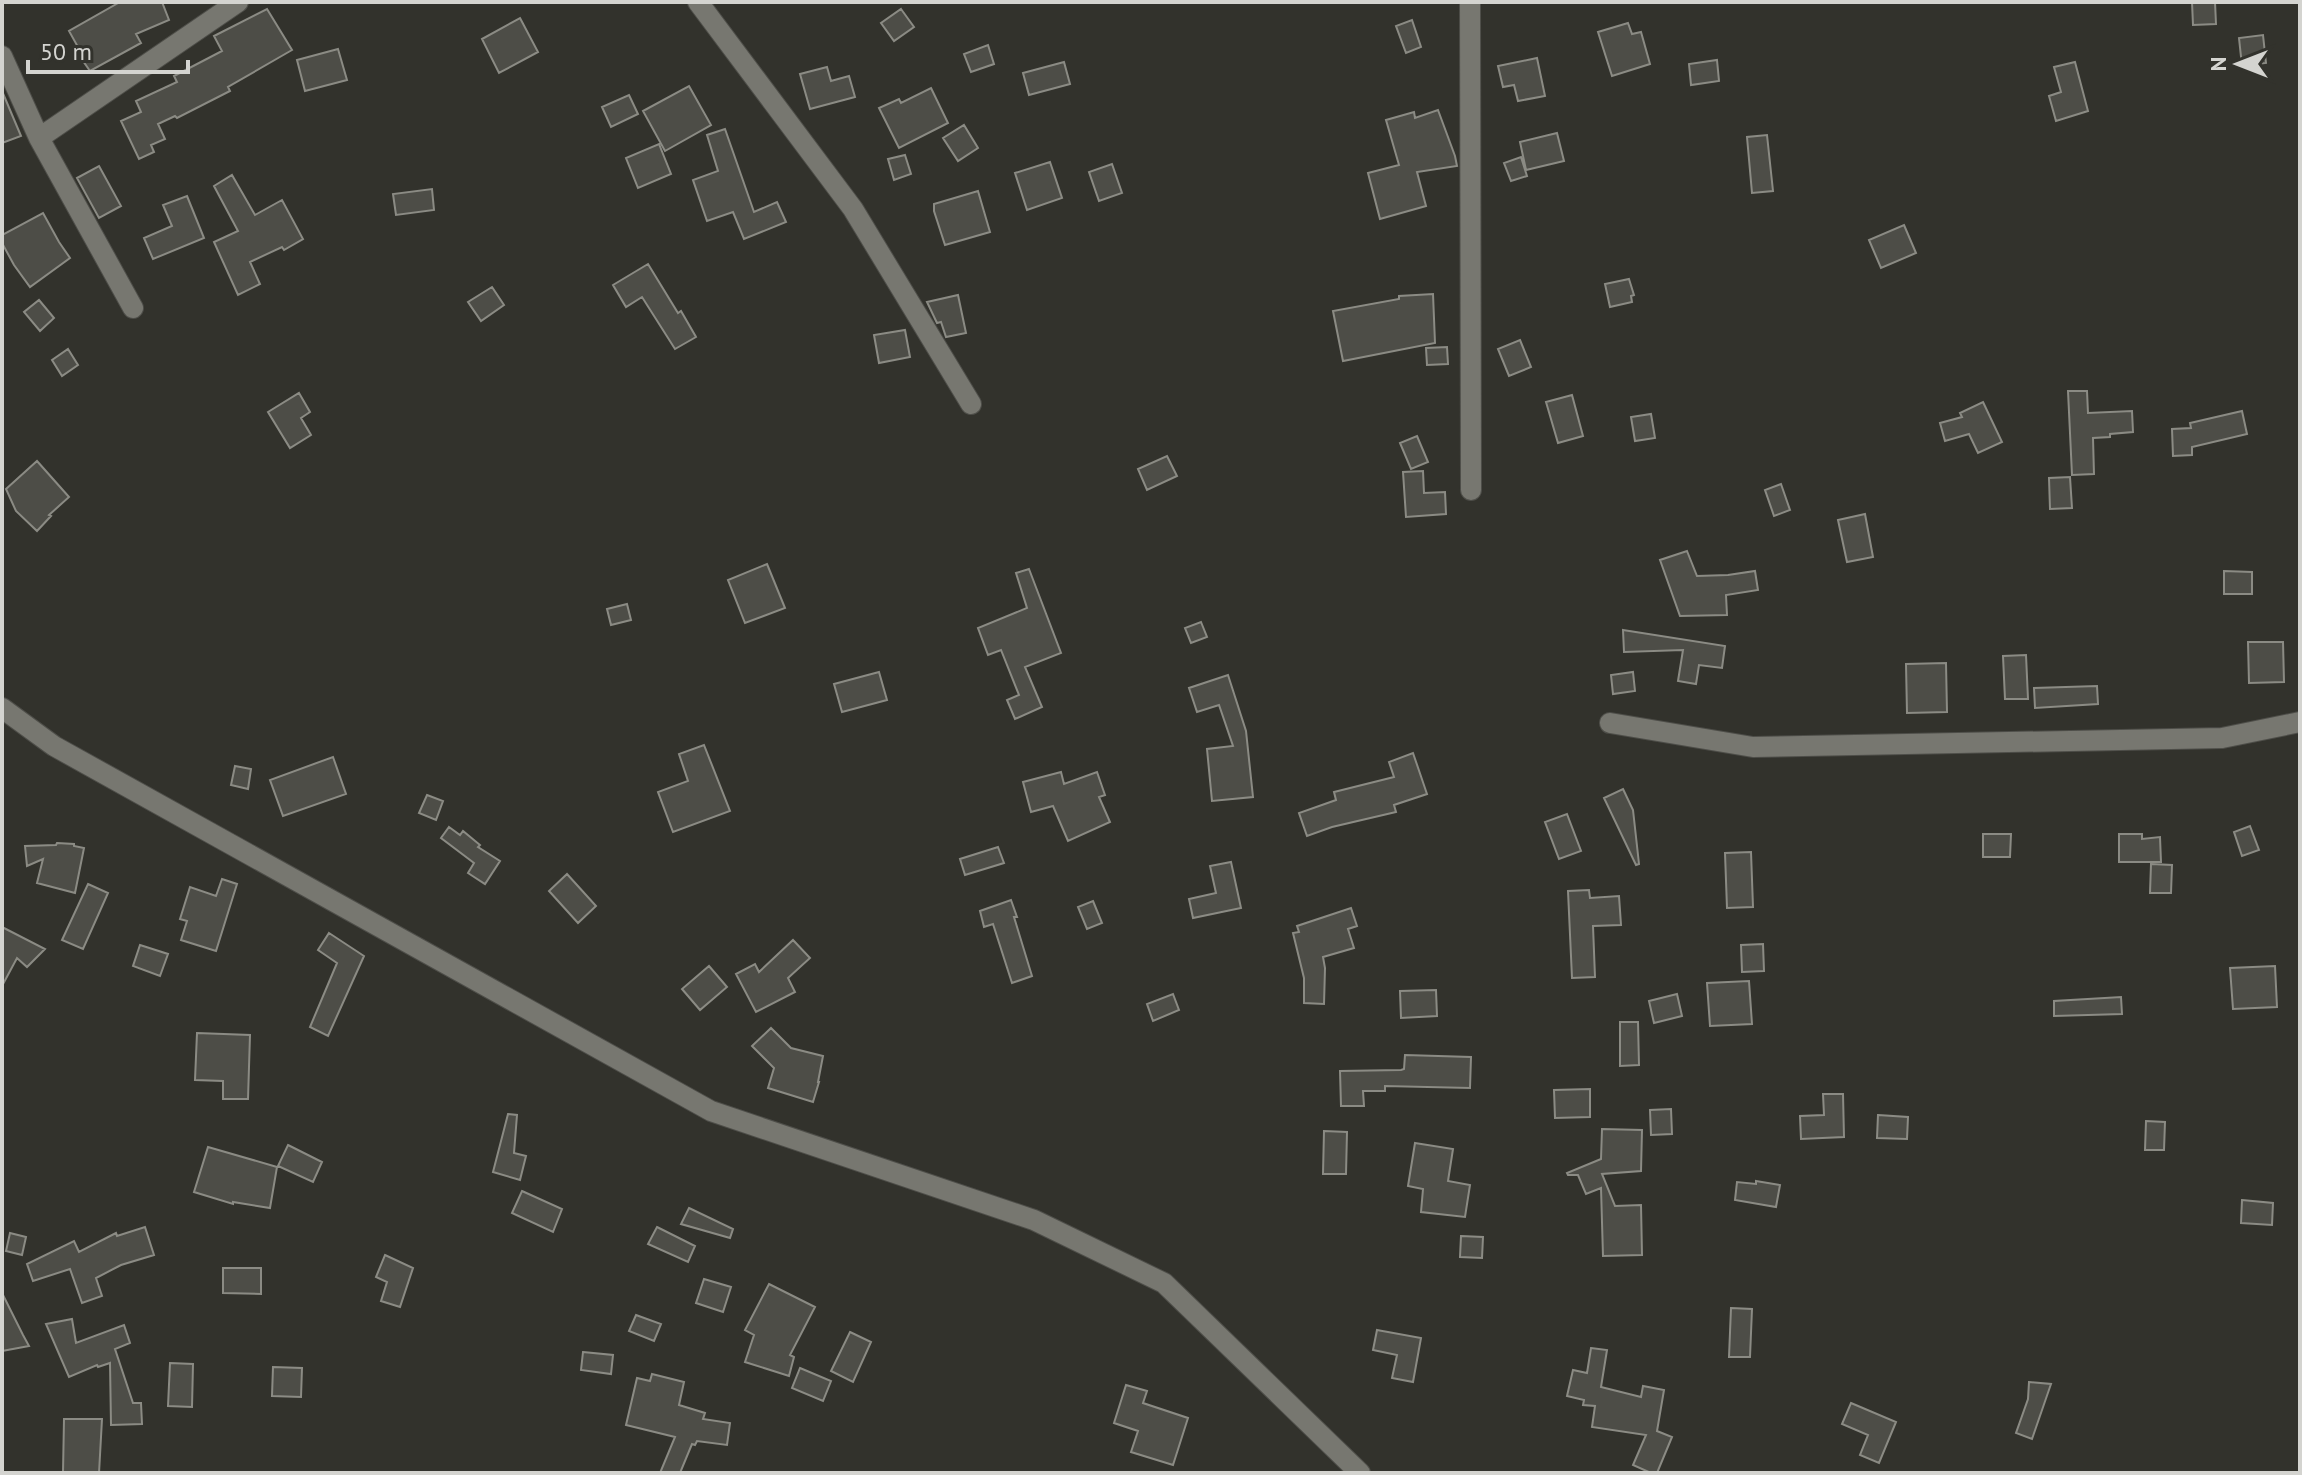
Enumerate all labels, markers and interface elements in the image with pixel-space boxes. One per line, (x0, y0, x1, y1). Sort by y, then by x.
scale bar (28, 24, 188, 74)
north arrow (2198, 24, 2278, 104)
text: 50 m (40, 36, 92, 67)
text: N (2204, 57, 2232, 71)

